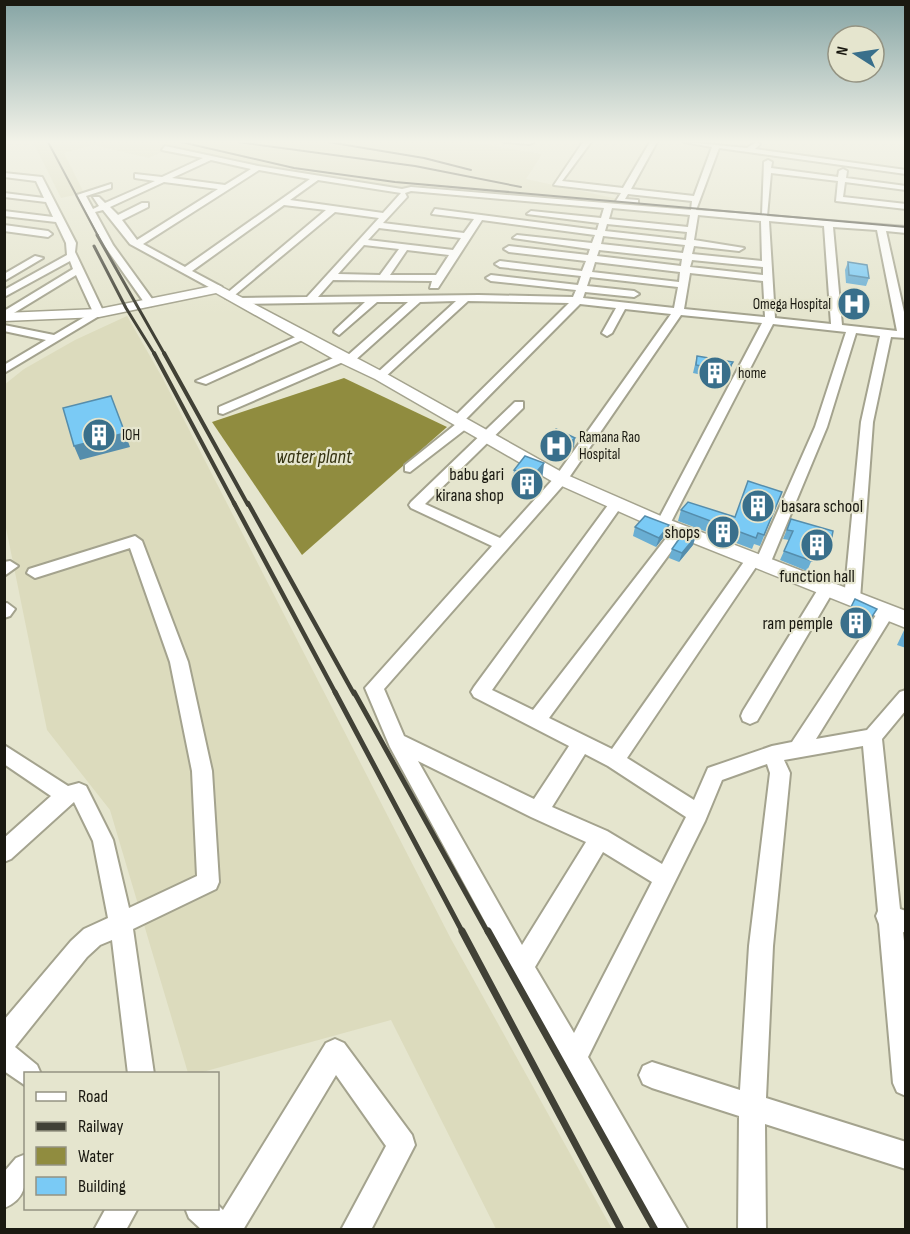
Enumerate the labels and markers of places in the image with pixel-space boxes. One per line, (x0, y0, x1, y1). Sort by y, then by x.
hospital icon: Omega Hospital (836, 286, 872, 322)
place label: Omega Hospital (753, 295, 831, 314)
building icon: home (697, 355, 733, 391)
place label: home (738, 364, 766, 383)
building icon: IOH (81, 417, 117, 453)
place label: IOH (122, 426, 140, 445)
hospital icon: Ramana Rao Hospital (538, 428, 574, 464)
place label: Ramana Rao Hospital (579, 428, 640, 464)
place label: babu gari kirana shop (435, 464, 504, 506)
building icon: babu gari kirana shop (509, 466, 545, 502)
building icon: basara school (740, 488, 776, 524)
place label: basara school (781, 496, 863, 517)
building icon: shops (705, 514, 741, 550)
place label: shops (664, 522, 700, 543)
building icon: function hall (799, 527, 835, 563)
place label: function hall (779, 566, 855, 587)
building icon: ram pemple (838, 605, 874, 641)
place label: ram pemple (762, 613, 833, 634)

